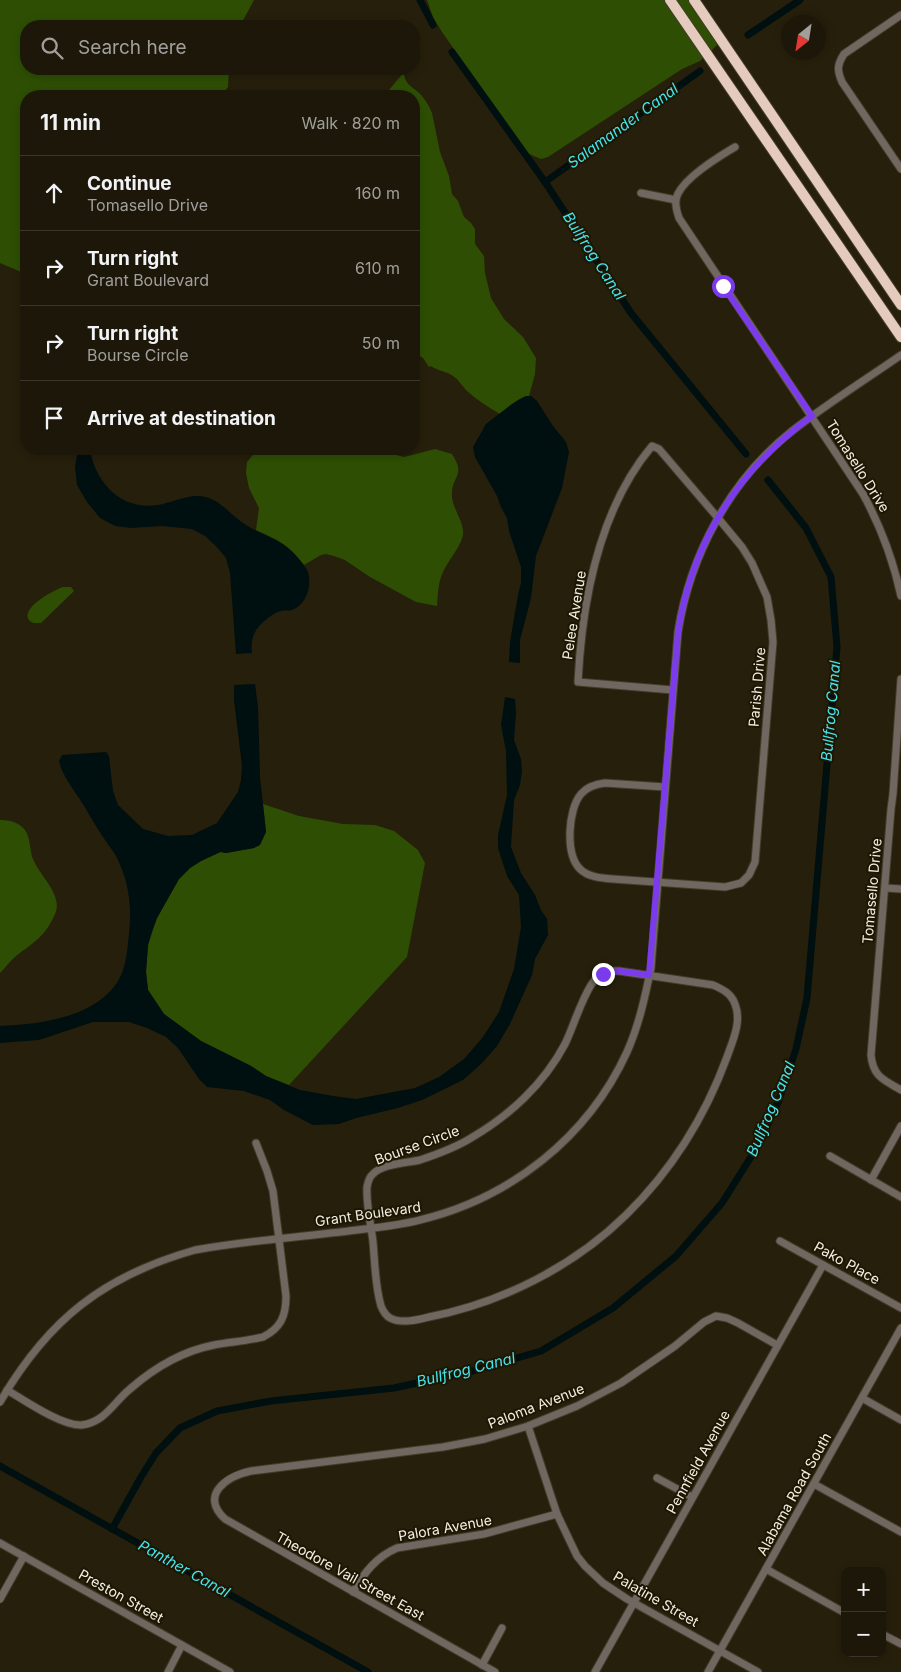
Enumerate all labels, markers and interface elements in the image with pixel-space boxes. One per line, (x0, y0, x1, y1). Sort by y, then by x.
north arrow (781, 15, 826, 60)
search box (20, 20, 420, 75)
icon: search (38, 34, 66, 62)
text: Search here (78, 36, 187, 59)
water label: Salamander Canal (564, 79, 682, 172)
text: 11 min (40, 110, 101, 135)
text: Walk · 820 m (302, 113, 400, 133)
text: Continue (87, 172, 172, 195)
icon: ahead (40, 179, 68, 207)
text: 160 m (355, 183, 400, 203)
text: Tomasello Drive (87, 195, 208, 215)
water label: Bullfrog Canal (559, 208, 630, 304)
text: Turn right (87, 247, 178, 270)
icon: right (40, 254, 68, 282)
text: 610 m (355, 258, 400, 278)
text: Grant Boulevard (87, 270, 209, 290)
route start (712, 275, 735, 298)
text: Turn right (87, 322, 178, 345)
icon: right (40, 329, 68, 357)
text: 50 m (362, 333, 400, 353)
text: Bourse Circle (87, 345, 188, 365)
icon: arrive (40, 404, 68, 432)
text: Arrive at destination (87, 407, 276, 430)
street label: Tomasello Drive (823, 416, 894, 515)
street label: Pelee Avenue (558, 569, 589, 661)
street label: Parish Drive (745, 646, 768, 728)
water label: Bullfrog Canal (817, 659, 844, 762)
street label: Tomasello Drive (858, 837, 885, 944)
route end (592, 963, 615, 986)
water label: Bullfrog Canal (742, 1058, 799, 1159)
street label: Bourse Circle (372, 1121, 461, 1168)
street label: Grant Boulevard (314, 1198, 422, 1229)
street label: Pako Place (811, 1237, 883, 1288)
water label: Bullfrog Canal (414, 1348, 518, 1391)
street label: Paloma Avenue (485, 1379, 586, 1432)
street label: Pennfield Avenue (662, 1407, 733, 1516)
street label: Alabama Road South (753, 1429, 834, 1558)
street label: Palora Avenue (397, 1511, 493, 1544)
street label: Theodore Vail Street East (273, 1528, 428, 1624)
water label: Panther Canal (135, 1536, 234, 1602)
street label: Preston Street (76, 1565, 167, 1626)
street label: Palatine Street (610, 1567, 702, 1630)
map controls (841, 1567, 886, 1657)
button: + (841, 1567, 886, 1612)
button: − (841, 1612, 886, 1657)

